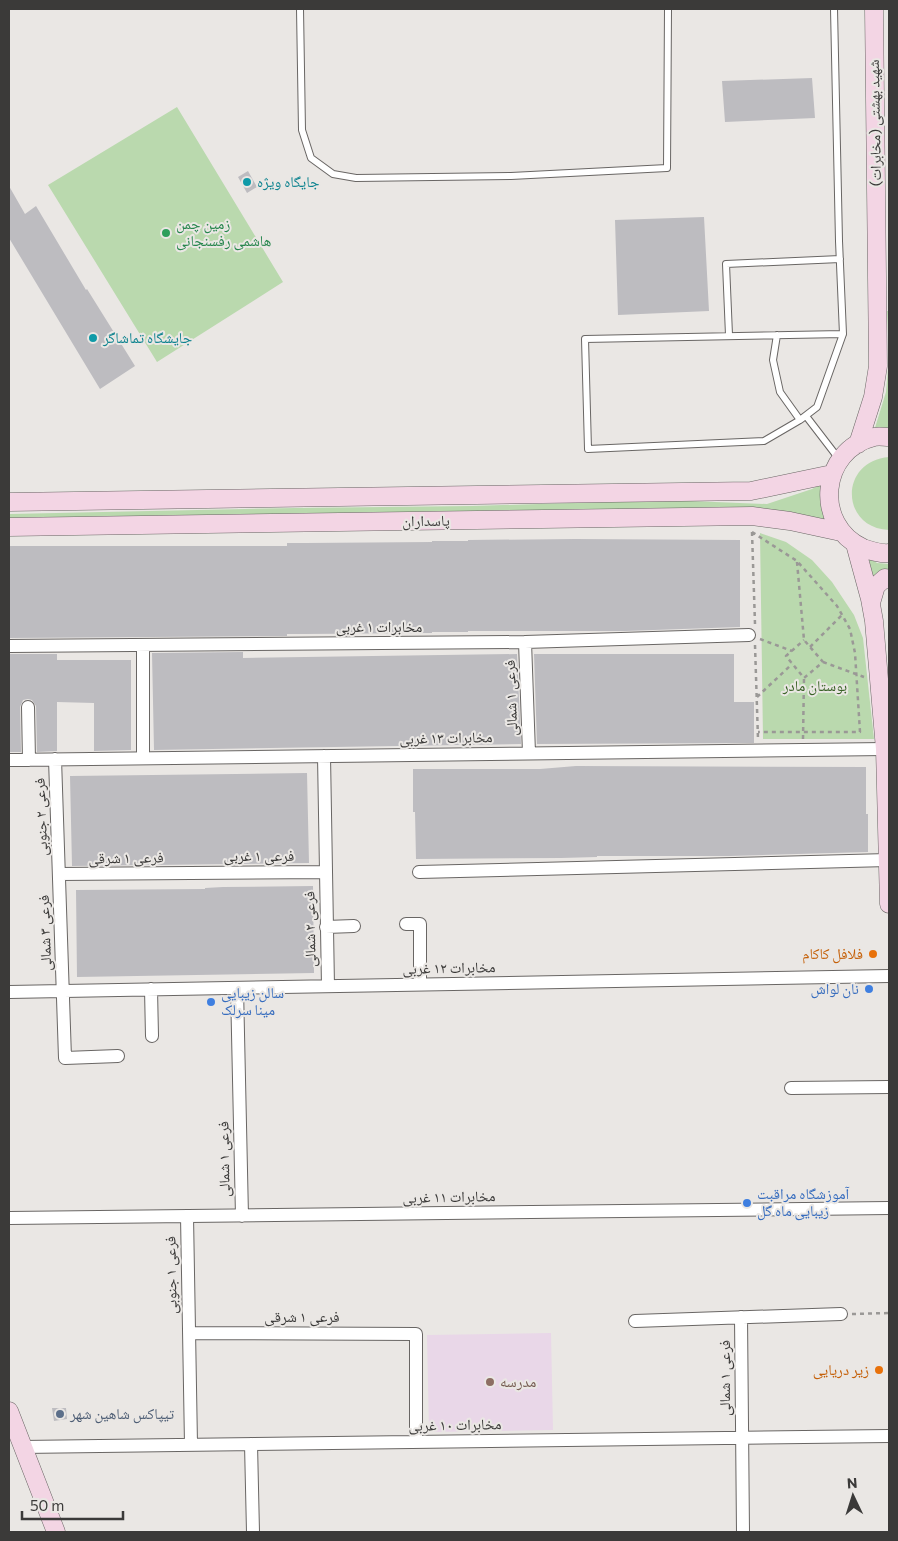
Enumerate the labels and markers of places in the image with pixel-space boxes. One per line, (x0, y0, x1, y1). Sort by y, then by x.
place label: جایگاه ویژه (257, 172, 320, 191)
marker: جایگاه ویژه (241, 176, 253, 188)
place label: زمین چمن هاشمی رفسنجانی (176, 214, 271, 251)
marker: زمین چمن هاشمی رفسنجانی (160, 227, 172, 239)
place label: جایشگاه تماشاگر (102, 328, 193, 347)
marker: جایشگاه تماشاگر (87, 332, 99, 344)
place label: فلافل کاکام (802, 944, 863, 964)
marker: فلافل کاکام (867, 948, 879, 960)
place label: نان لواش (810, 979, 859, 999)
place label: سالن زیبایی مینا سرلک (221, 983, 284, 1019)
marker: نان لواش (863, 983, 875, 995)
marker: سالن زیبایی مینا سرلک (205, 996, 217, 1008)
place label: آموزشگاه مراقبت زیبایی ماه گل (757, 1184, 850, 1221)
marker: آموزشگاه مراقبت زیبایی ماه گل (741, 1197, 753, 1209)
place label: زیر دریایی (813, 1360, 869, 1380)
marker: زیر دریایی (873, 1364, 885, 1376)
place label: مدرسه (500, 1372, 537, 1391)
marker: مدرسه (484, 1376, 496, 1388)
place label: تیپاکس شاهین شهر (69, 1404, 175, 1424)
marker: تیپاکس شاهین شهر (54, 1408, 66, 1420)

